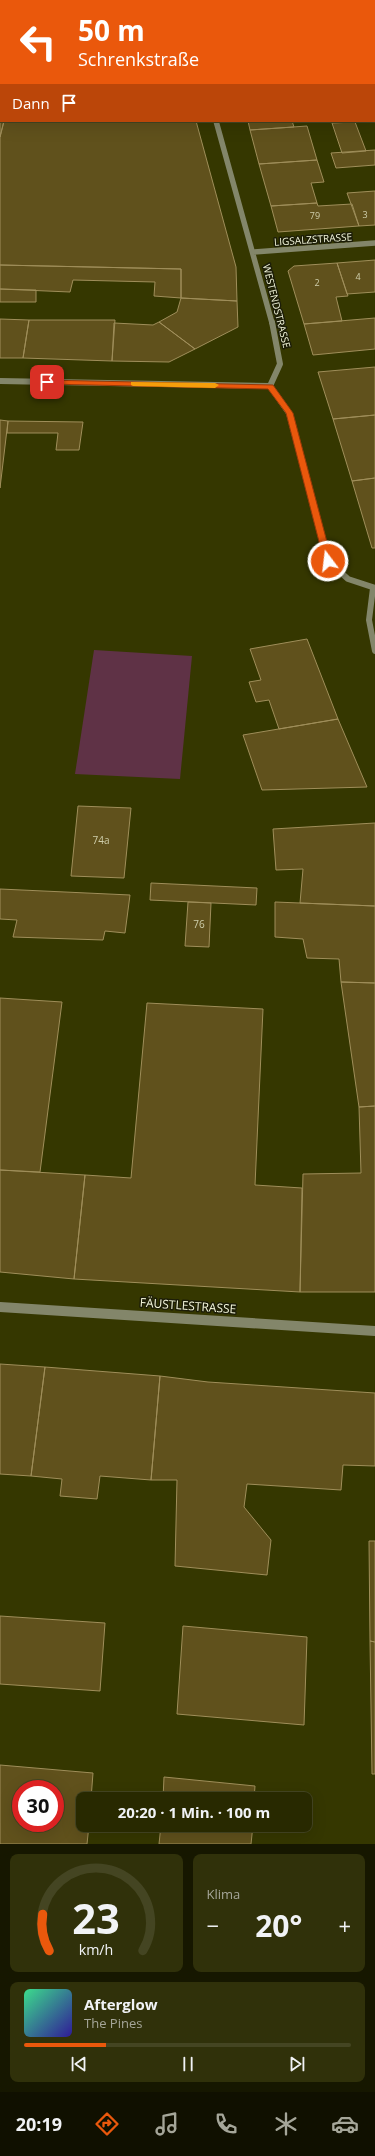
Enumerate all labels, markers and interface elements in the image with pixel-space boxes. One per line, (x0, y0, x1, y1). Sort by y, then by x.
text: 50 m (78, 11, 145, 49)
icon: left (12, 16, 64, 68)
text: Schrenkstraße (78, 47, 199, 71)
icon: arrive (58, 92, 80, 114)
text: Dann (12, 93, 50, 113)
house number: 3 (362, 208, 368, 221)
house number: 79 (310, 209, 320, 222)
street label: LIGSALZSTRASSE (274, 229, 352, 249)
street label: WESTENDSTRASSE (260, 263, 294, 349)
house number: 4 (355, 270, 361, 283)
house number: 2 (314, 276, 320, 289)
pin (30, 365, 64, 399)
icon: arrive (36, 371, 58, 393)
position arrow (307, 540, 349, 582)
house number: 74a (93, 833, 110, 847)
house number: 76 (193, 917, 205, 931)
street label: FÄUSTLESTRASSE (139, 1294, 237, 1317)
speed limit sign: 30 (12, 1780, 64, 1832)
text: 20:20 · 1 Min. · 100 m (118, 1802, 270, 1822)
text: Klima (207, 1885, 240, 1903)
text: 23 (72, 1890, 120, 1946)
text: 20° (255, 1905, 302, 1946)
text: − (207, 1910, 219, 1940)
text: + (338, 1910, 351, 1940)
text: km/h (79, 1940, 114, 1959)
text: Afterglow (84, 1994, 158, 2014)
text: The Pines (84, 2014, 142, 2032)
icon: previous (68, 2053, 90, 2075)
icon: pause (177, 2053, 199, 2075)
icon: next (286, 2053, 308, 2075)
icon: directions (93, 2110, 121, 2138)
icon: music (153, 2110, 181, 2138)
icon: phone (212, 2110, 240, 2138)
icon: climate (272, 2110, 300, 2138)
icon: car (331, 2110, 359, 2138)
text: 20:19 (16, 2112, 62, 2136)

